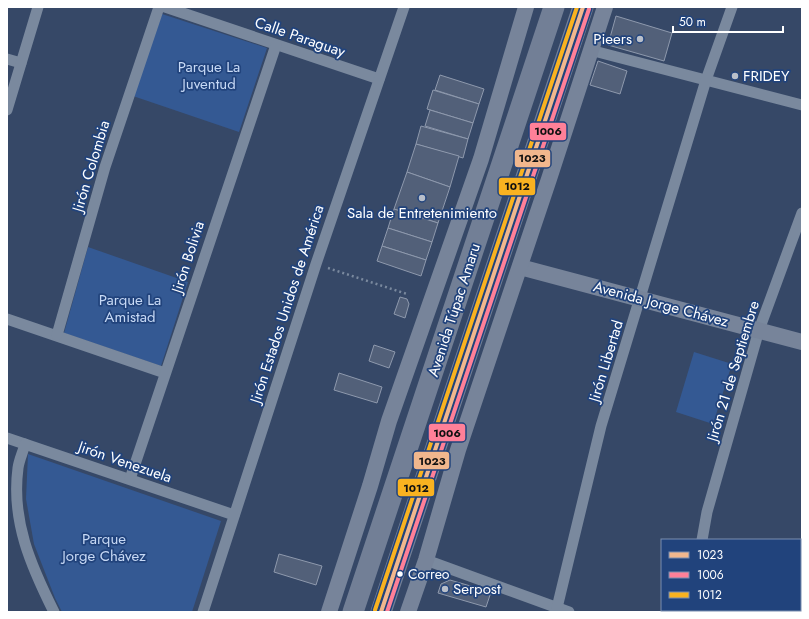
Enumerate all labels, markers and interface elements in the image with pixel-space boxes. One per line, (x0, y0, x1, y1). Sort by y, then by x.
scale bar (673, 8, 783, 34)
street label: Calle Paraguay (252, 11, 348, 63)
text: 50 m (679, 13, 706, 31)
place label: Pieers (593, 28, 632, 50)
marker: Pieers (635, 34, 645, 44)
park label: Parque La Juventud (178, 56, 240, 95)
place label: FRIDEY (743, 65, 790, 87)
marker: FRIDEY (730, 71, 740, 81)
street label: Jirón Colombia (66, 118, 115, 216)
line badge: 1006 (529, 122, 567, 141)
text: 1006 (534, 123, 562, 139)
line badge: 1023 (514, 149, 551, 168)
text: 1023 (519, 150, 546, 166)
line badge: 1012 (498, 177, 536, 196)
text: 1012 (504, 178, 530, 194)
marker: Sala de Entretenimiento (417, 193, 427, 203)
street label: Jirón Estados Unidos de América (244, 202, 330, 408)
place label: Sala de Entretenimiento (347, 202, 497, 224)
street label: Jirón Bolivia (165, 218, 210, 298)
street label: Avenida Túpac Amaru (422, 240, 486, 380)
street label: Avenida Jorge Chávez (591, 275, 731, 333)
park label: Parque La Amistad (99, 289, 161, 328)
street label: Jirón 21 de Septiembre (701, 298, 765, 446)
street label: Jirón Libertad (583, 317, 629, 406)
line badge: 1006 (428, 423, 466, 442)
text: 1006 (433, 425, 461, 441)
street label: Jirón Venezuela (73, 435, 175, 488)
line badge: 1023 (413, 451, 450, 470)
text: 1023 (419, 453, 446, 469)
line badge: 1012 (397, 478, 435, 497)
text: 1012 (403, 480, 429, 496)
park label: Parque Jorge Chávez (60, 528, 146, 567)
legend (661, 539, 801, 611)
text: 1023 (697, 546, 723, 564)
place label: Correo (408, 564, 450, 584)
text: 1006 (697, 566, 724, 584)
marker: Correo (395, 569, 405, 579)
place label: Serpost (453, 578, 501, 600)
marker: Serpost (440, 584, 450, 594)
text: 1012 (697, 586, 722, 604)

